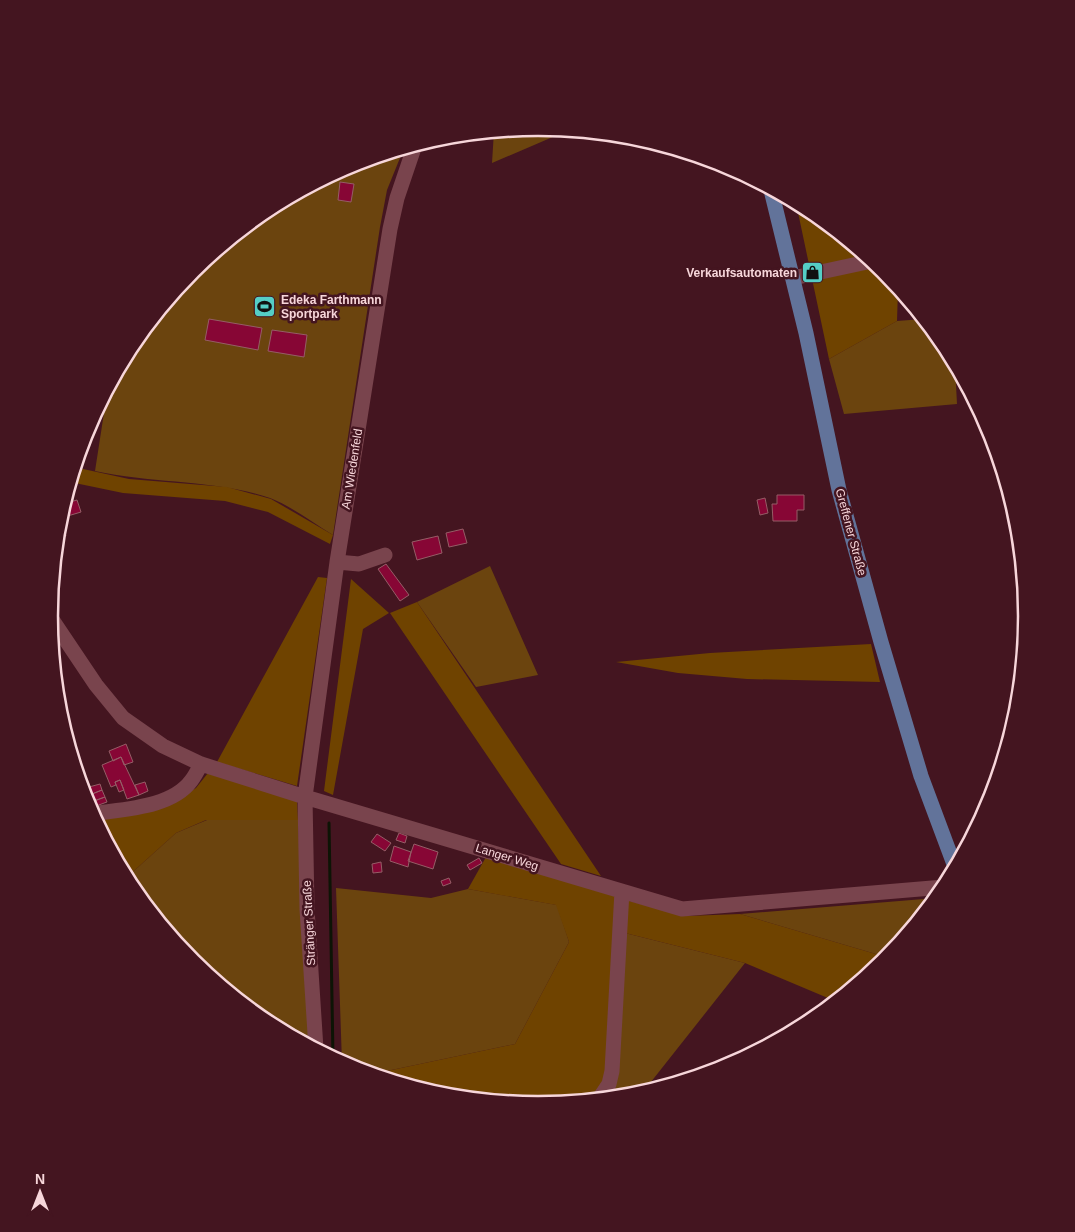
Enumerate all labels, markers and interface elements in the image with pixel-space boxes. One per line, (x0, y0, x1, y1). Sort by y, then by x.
shop icon: Verkaufsautomaten (801, 261, 825, 285)
place label: Verkaufsautomaten (686, 266, 797, 280)
place label: Edeka Farthmann Sportpark (281, 293, 382, 321)
sports icon: Edeka Farthmann Sportpark (253, 295, 277, 319)
street label: Am Wiedenfeld (339, 428, 365, 510)
street label: Greffener Straße (833, 487, 869, 578)
street label: Langer Weg (474, 841, 540, 873)
street label: Stränger Straße (300, 880, 318, 966)
north arrow (15, 1167, 65, 1217)
text: N (35, 1171, 45, 1187)

